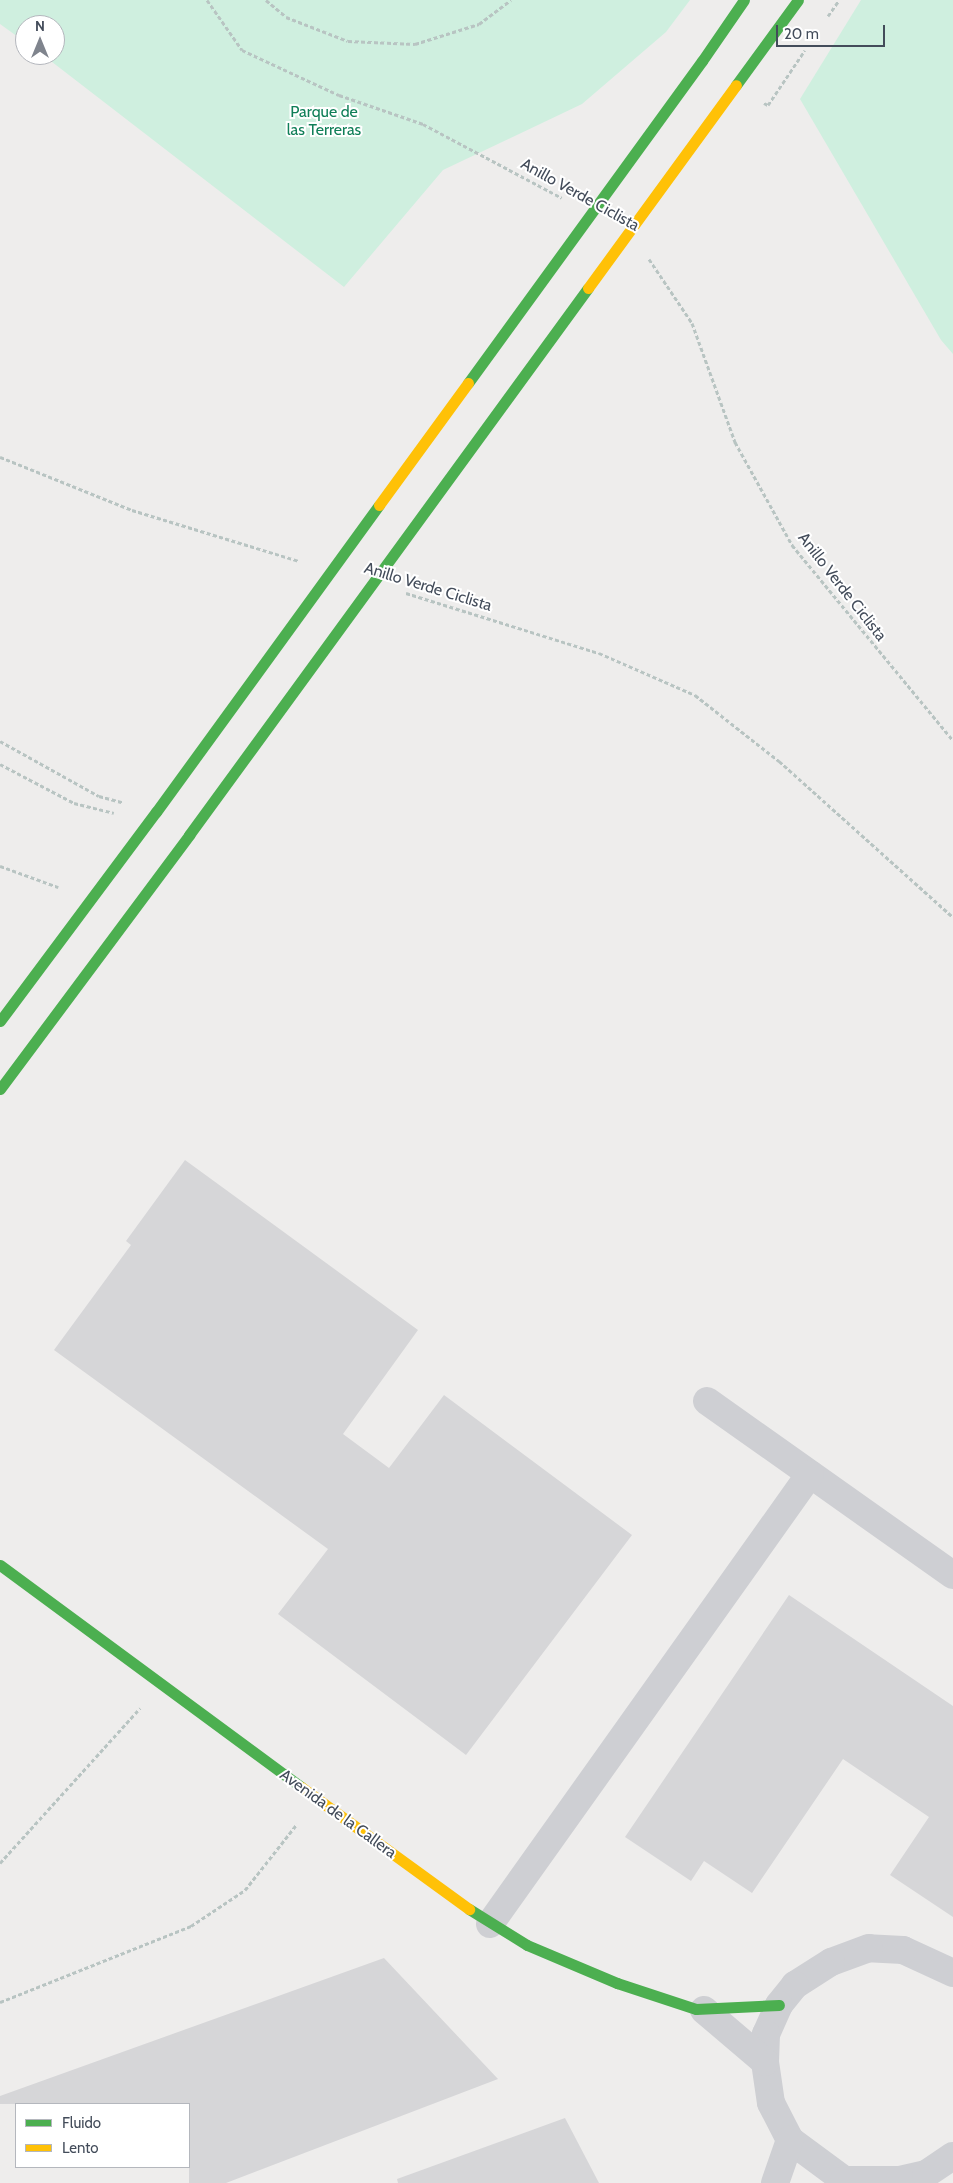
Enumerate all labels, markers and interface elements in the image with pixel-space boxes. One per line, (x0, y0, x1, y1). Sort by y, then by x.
north arrow (15, 15, 65, 65)
scale bar (778, 15, 887, 47)
text: N (35, 17, 45, 35)
text: 20 m (784, 25, 819, 43)
park label: Parque de las Terreras (287, 102, 361, 140)
street label: Anillo Verde Ciclista (517, 154, 643, 236)
street label: Anillo Verde Ciclista (794, 529, 890, 645)
street label: Anillo Verde Ciclista (362, 558, 494, 616)
street label: Avenida de la Callera (276, 1765, 400, 1863)
legend (15, 2103, 190, 2168)
text: Fluido (62, 2114, 101, 2132)
text: Lento (62, 2139, 99, 2157)

